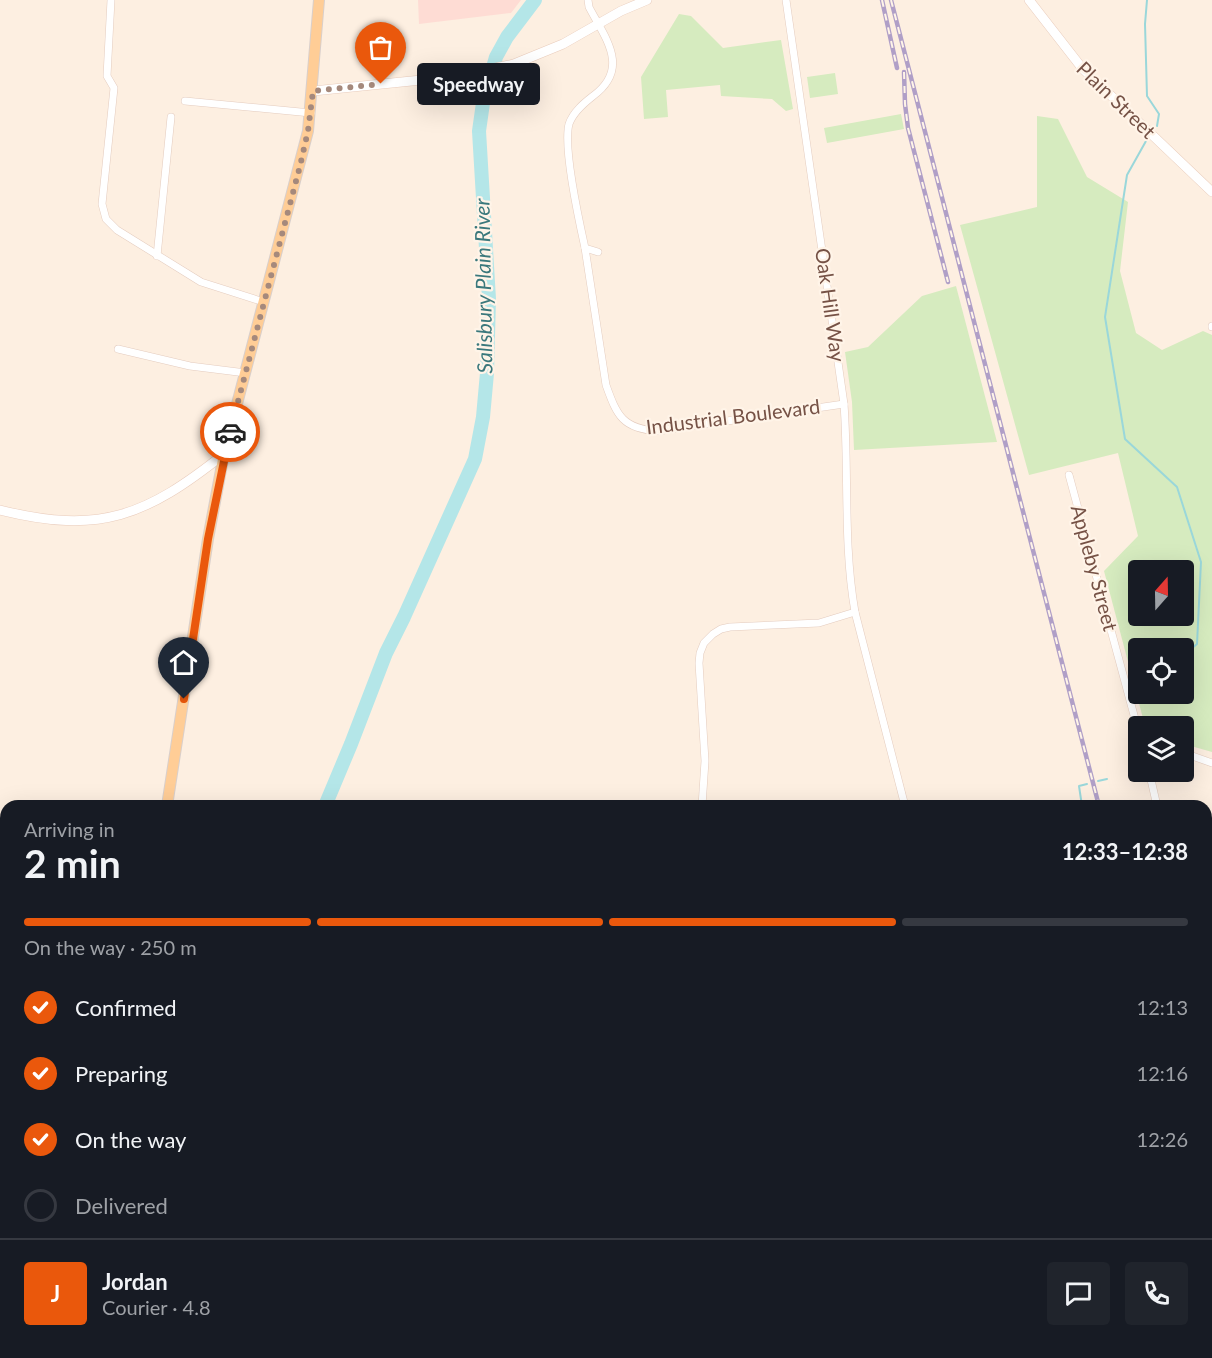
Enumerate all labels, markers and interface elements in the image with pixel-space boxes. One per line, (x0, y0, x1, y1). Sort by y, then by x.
pin (355, 22, 406, 84)
icon: bag (364, 31, 397, 64)
street label: Plain Street (1072, 56, 1161, 143)
callout: Speedway (417, 63, 540, 105)
text: Speedway (433, 72, 524, 96)
water label: Salisbury Plain River (468, 197, 497, 374)
street label: Oak Hill Way (811, 246, 851, 364)
street label: Industrial Boulevard (645, 393, 821, 439)
courier (200, 402, 260, 462)
icon: car (214, 416, 247, 449)
street label: Appleby Street (1067, 502, 1123, 634)
north arrow (1128, 560, 1194, 626)
map controls (1128, 560, 1194, 782)
pin (158, 637, 209, 699)
button: locate (1128, 638, 1194, 704)
icon: home (167, 646, 200, 679)
button: layers (1128, 716, 1194, 782)
text: Arriving in (24, 817, 115, 841)
text: 12:33–12:38 (1062, 838, 1188, 865)
text: 2 min (24, 840, 121, 886)
text: On the way · 250 m (24, 935, 197, 959)
icon: check (24, 991, 57, 1024)
text: Confirmed (75, 994, 177, 1021)
text: 12:13 (1137, 995, 1188, 1019)
icon: check (24, 1057, 57, 1090)
text: Preparing (75, 1060, 167, 1087)
text: 12:16 (1137, 1061, 1188, 1085)
icon: check (24, 1123, 57, 1156)
text: On the way (75, 1126, 186, 1153)
text: 12:26 (1137, 1127, 1188, 1151)
text: Delivered (75, 1192, 168, 1219)
button: chat (1047, 1262, 1110, 1325)
button: phone (1125, 1262, 1188, 1325)
text: Jordan (102, 1268, 168, 1295)
text: J (51, 1280, 60, 1307)
text: Courier · 4.8 (102, 1295, 211, 1319)

